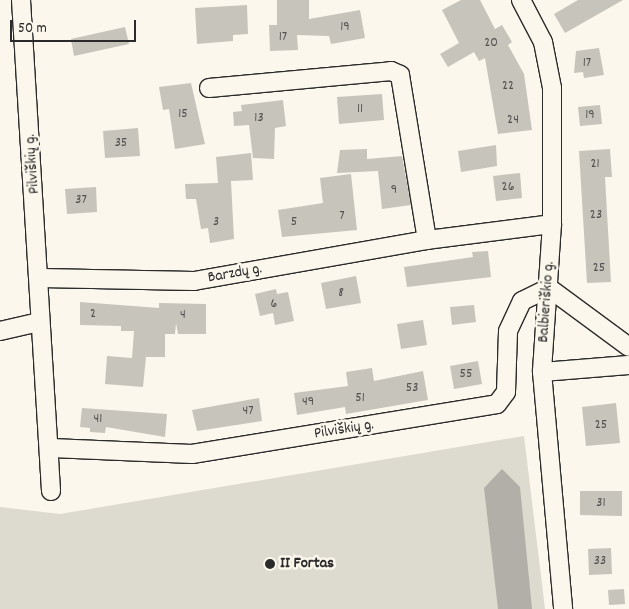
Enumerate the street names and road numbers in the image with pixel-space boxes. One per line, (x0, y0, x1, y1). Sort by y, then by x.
street label: Pilviškių g. (21, 133, 45, 195)
street label: Barzdų g. (206, 260, 264, 288)
street label: Balbieriškio g. (535, 261, 559, 343)
street label: Pilviškių g. (313, 416, 375, 444)

